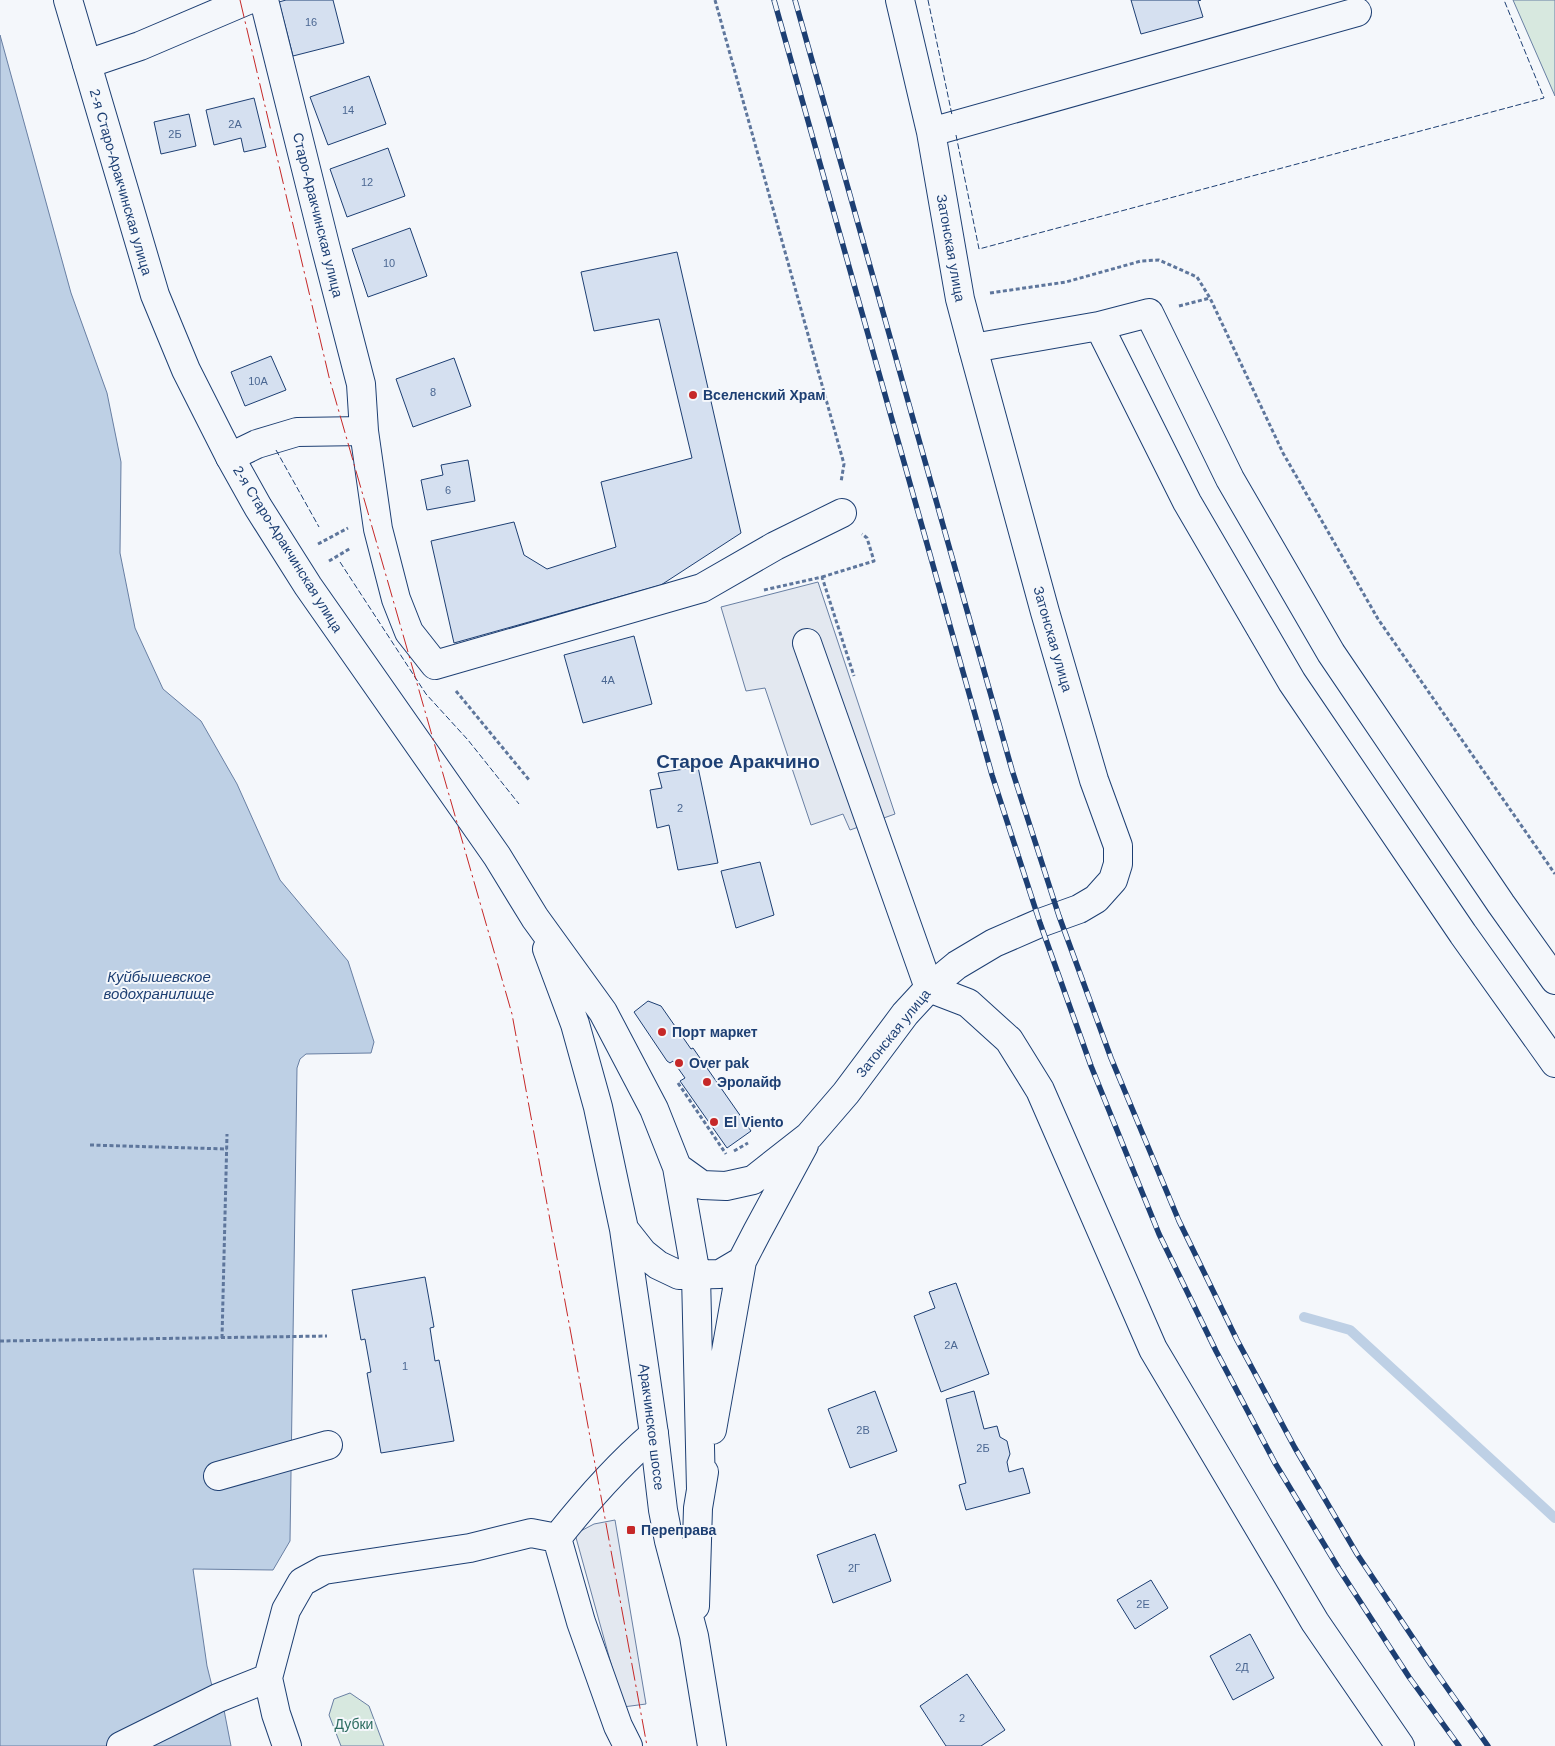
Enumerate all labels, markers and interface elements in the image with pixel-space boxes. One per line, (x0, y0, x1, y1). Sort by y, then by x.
house number: 16 (305, 16, 317, 28)
street label: 2-я Старо-Аракчинская улица (87, 87, 155, 277)
house number: 14 (342, 104, 354, 116)
house number: 2А (228, 118, 242, 130)
house number: 2Б (168, 128, 182, 140)
street label: Старо-Аракчинская улица (290, 131, 346, 299)
house number: 12 (361, 176, 373, 188)
street label: Затонская улица (934, 193, 968, 303)
house number: 10 (383, 257, 395, 269)
house number: 10А (248, 375, 268, 387)
house number: 8 (430, 386, 436, 398)
place label: Вселенский Храм (703, 387, 826, 403)
marker: Вселенский Храм (687, 389, 699, 401)
street label: 2-я Старо-Аракчинская улица (230, 463, 346, 635)
house number: 6 (445, 484, 451, 496)
street label: Затонская улица (1030, 584, 1076, 694)
house number: 4А (601, 674, 615, 686)
district label: Старое Аракчино (656, 751, 820, 772)
house number: 2 (677, 802, 683, 814)
water label: Куйбышевское водохранилище (104, 968, 214, 1002)
street label: Затонская улица (853, 985, 934, 1080)
place label: Порт маркет (672, 1024, 758, 1040)
marker: Порт маркет (656, 1026, 668, 1038)
place label: Over pak (689, 1055, 749, 1071)
marker: Over pak (673, 1057, 685, 1069)
place label: Эролайф (717, 1074, 781, 1090)
marker: Эролайф (701, 1076, 713, 1088)
place label: El Viento (724, 1114, 784, 1130)
marker: El Viento (708, 1116, 720, 1128)
house number: 2А (944, 1339, 958, 1351)
house number: 1 (402, 1360, 408, 1372)
street label: Аракчинское шоссе (636, 1363, 668, 1491)
house number: 2В (856, 1424, 870, 1436)
house number: 2Б (976, 1442, 990, 1454)
place label: Переправа (641, 1522, 716, 1538)
marker: Переправа (625, 1524, 637, 1536)
house number: 2Г (848, 1562, 860, 1574)
house number: 2Е (1136, 1598, 1150, 1610)
house number: 2Д (1235, 1661, 1249, 1673)
house number: 2 (959, 1712, 965, 1724)
park label: Дубки (335, 1716, 373, 1732)

